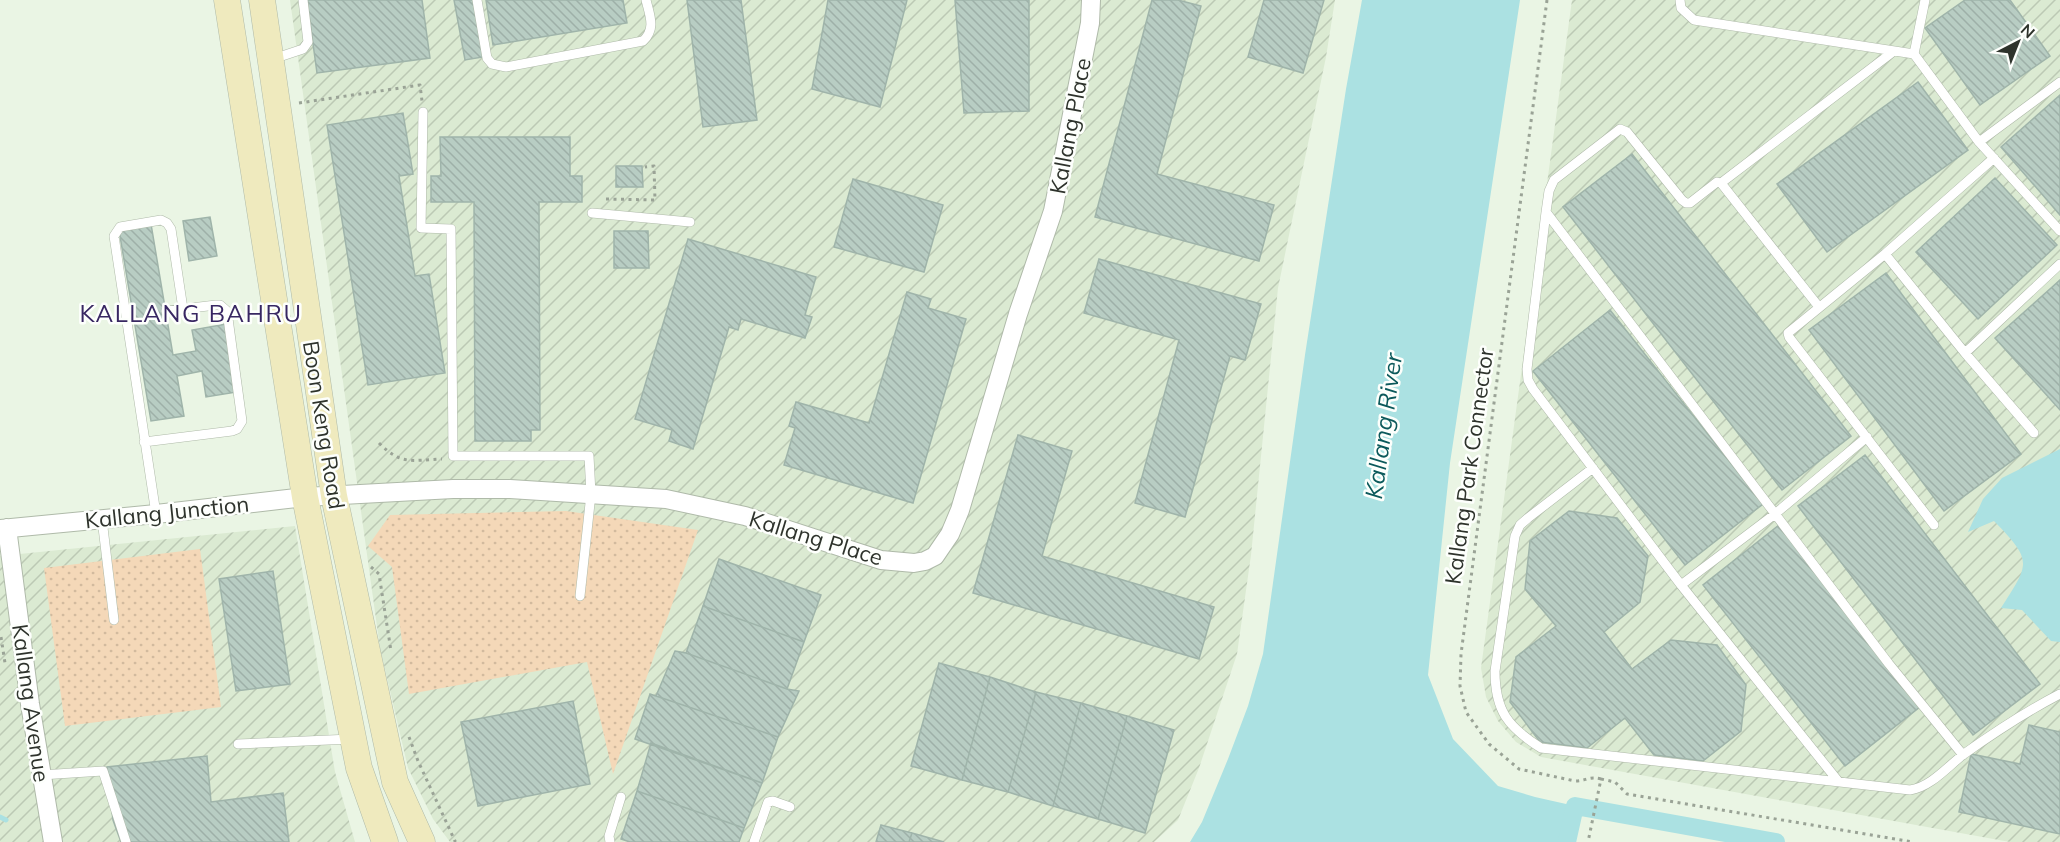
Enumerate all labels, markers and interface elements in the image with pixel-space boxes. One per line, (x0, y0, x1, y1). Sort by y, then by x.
north arrow (1988, 12, 2048, 72)
text: N (2017, 19, 2039, 42)
street label: Kallang Place (1043, 56, 1097, 196)
district label: KALLANG BAHRU (79, 298, 303, 328)
street label: Boon Keng Road (297, 339, 351, 511)
street label: Kallang Park Connector (1439, 346, 1499, 586)
water label: Kallang River (1358, 350, 1408, 501)
street label: Kallang Junction (84, 489, 250, 535)
street label: Kallang Place (746, 504, 886, 572)
street label: Kallang Avenue (6, 622, 56, 784)

